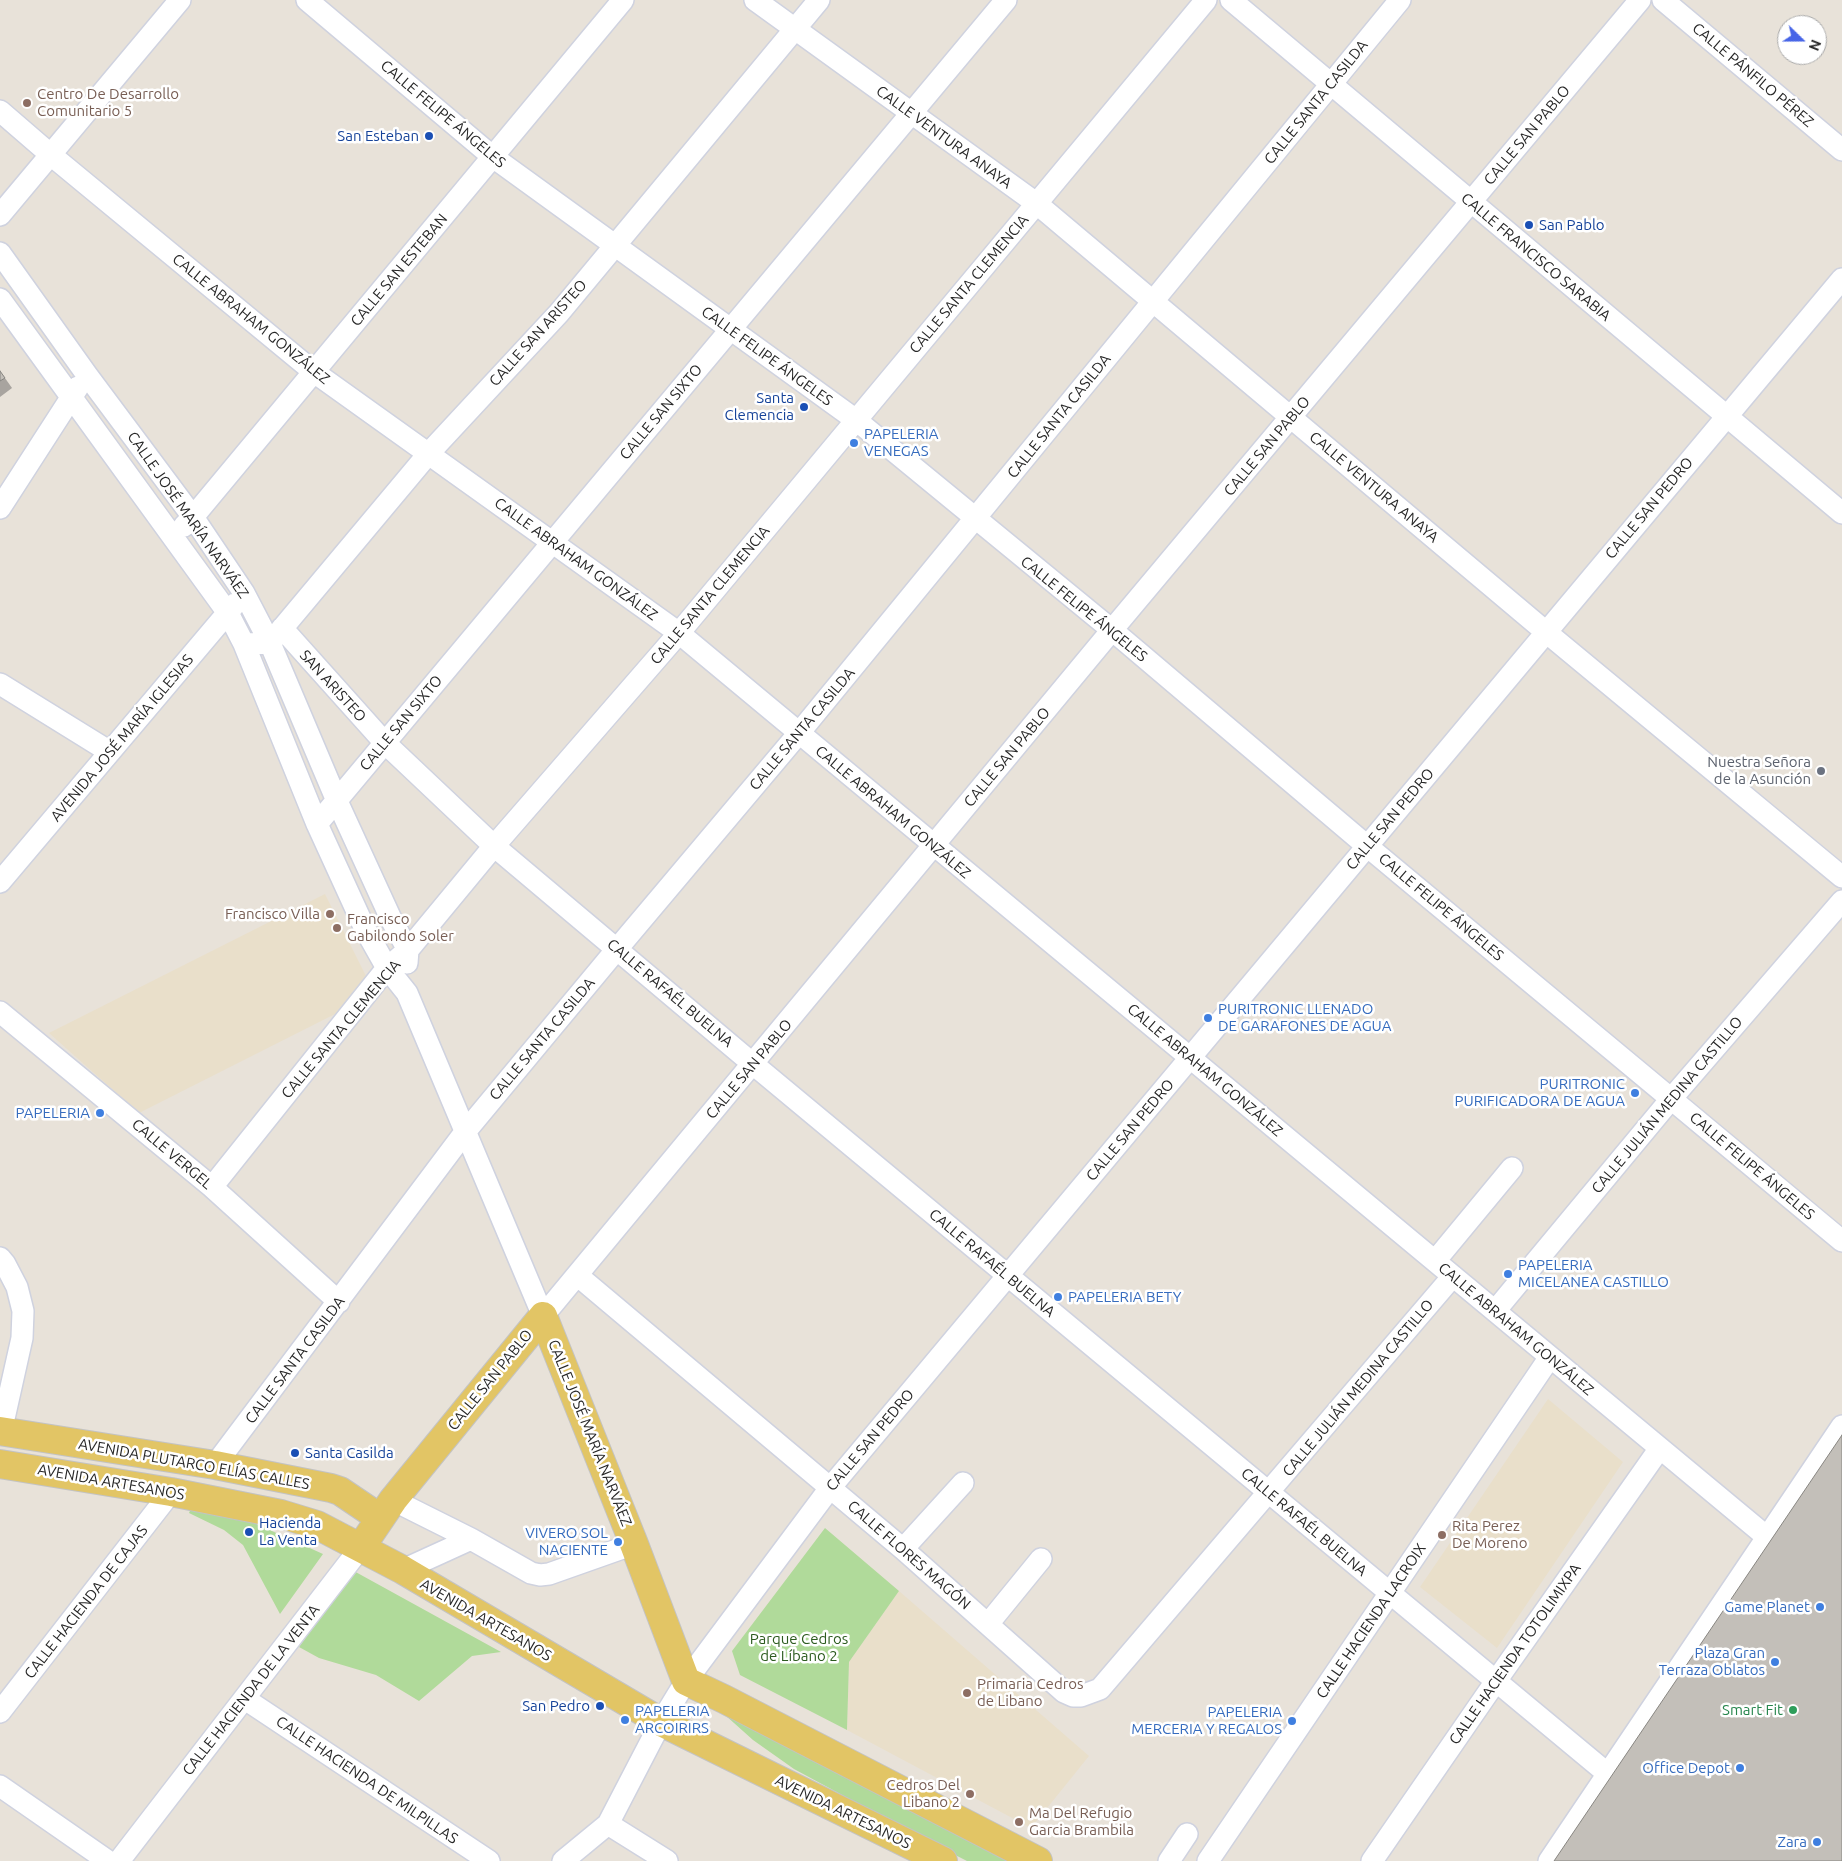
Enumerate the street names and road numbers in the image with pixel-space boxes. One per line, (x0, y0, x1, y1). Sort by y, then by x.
street label: CALLE PÁNFILO PÉREZ (1689, 19, 1817, 131)
street label: CALLE SANTA CASILDA (1260, 36, 1372, 168)
street label: CALLE FELIPE ÁNGELES (377, 56, 509, 172)
street label: CALLE SAN PABLO (1480, 81, 1574, 189)
street label: CALLE VENTURA ANAYA (873, 82, 1015, 192)
street label: CALLE FRANCISCO SARABIA (1458, 189, 1614, 325)
street label: CALLE SAN ESTEBAN (347, 210, 451, 330)
street label: CALLE SANTA CLEMENCIA (906, 211, 1032, 357)
street label: CALLE ABRAHAM GONZÁLEZ (169, 250, 333, 388)
street label: CALLE SAN ARISTEO (485, 276, 591, 390)
street label: CALLE FELIPE ÁNGELES (698, 302, 836, 410)
street label: CALLE SANTA CASILDA (1003, 350, 1115, 482)
street label: CALLE SAN SIXTO (616, 361, 706, 463)
street label: CALLE SAN PABLO (1220, 392, 1314, 500)
street label: CALLE JOSÉ MARÍA NARVÁEZ (123, 428, 253, 602)
street label: CALLE VENTURA ANAYA (1306, 428, 1442, 546)
street label: CALLE SAN PEDRO (1601, 454, 1697, 562)
street label: CALLE ABRAHAM GONZÁLEZ (491, 494, 661, 624)
street label: CALLE SANTA CLEMENCIA (647, 522, 773, 668)
street label: CALLE FELIPE ÁNGELES (1017, 552, 1151, 666)
street label: SAN ARISTEO (296, 646, 370, 726)
street label: AVENIDA JOSÉ MARÍA IGLESIAS (47, 651, 197, 825)
street label: CALLE SANTA CASILDA (745, 664, 859, 794)
street label: CALLE SAN SIXTO (356, 672, 446, 774)
street label: CALLE SAN PABLO (960, 703, 1054, 811)
street label: CALLE ABRAHAM GONZÁLEZ (812, 742, 974, 882)
street label: CALLE SAN PEDRO (1342, 765, 1438, 873)
street label: CALLE FELIPE ÁNGELES (1375, 849, 1507, 965)
street label: CALLE RAFAÉL BUELNA (603, 935, 737, 1051)
street label: CALLE SANTA CLEMENCIA (278, 956, 404, 1102)
street label: CALLE SANTA CASILDA (485, 974, 599, 1104)
street label: CALLE ABRAHAM GONZÁLEZ (1124, 1000, 1286, 1140)
street label: CALLE JULIÁN MEDINA CASTILLO (1588, 1013, 1746, 1197)
street label: CALLE SAN PABLO (702, 1015, 796, 1123)
street label: CALLE SAN PEDRO (1082, 1076, 1178, 1184)
street label: CALLE FELIPE ÁNGELES (1686, 1108, 1818, 1224)
street label: CALLE VERGEL (128, 1115, 216, 1193)
street label: CALLE RAFAÉL BUELNA (925, 1205, 1059, 1321)
street label: CALLE ABRAHAM GONZÁLEZ (1435, 1259, 1597, 1399)
street label: CALLE SANTA CASILDA (241, 1293, 349, 1427)
street label: CALLE JULIÁN MEDINA CASTILLO (1279, 1296, 1437, 1480)
street label: CALLE SAN PABLO (444, 1326, 536, 1434)
street label: CALLE JOSÉ MARÍA NARVÁEZ (544, 1337, 636, 1529)
street label: CALLE SAN PEDRO (822, 1386, 918, 1494)
street label: AVENIDA PLUTARCO ELÍAS CALLES (77, 1435, 311, 1493)
street label: AVENIDA ARTESANOS (36, 1460, 186, 1504)
street label: CALLE RAFAÉL BUELNA (1237, 1464, 1371, 1580)
street label: CALLE FLORES MAGÓN (844, 1497, 974, 1613)
street label: CALLE HACIENDA DE CAJAS (21, 1522, 151, 1682)
street label: CALLE HACIENDA LACROIX (1312, 1540, 1430, 1702)
street label: CALLE HACIENDA TOTOLIMIXPA (1445, 1560, 1585, 1748)
street label: AVENIDA ARTESANOS (417, 1575, 555, 1665)
street label: CALLE HACIENDA DE LA VENTA (179, 1601, 323, 1779)
street label: CALLE HACIENDA DE MILPILLAS (273, 1712, 461, 1848)
street label: AVENIDA ARTESANOS (772, 1771, 914, 1853)

